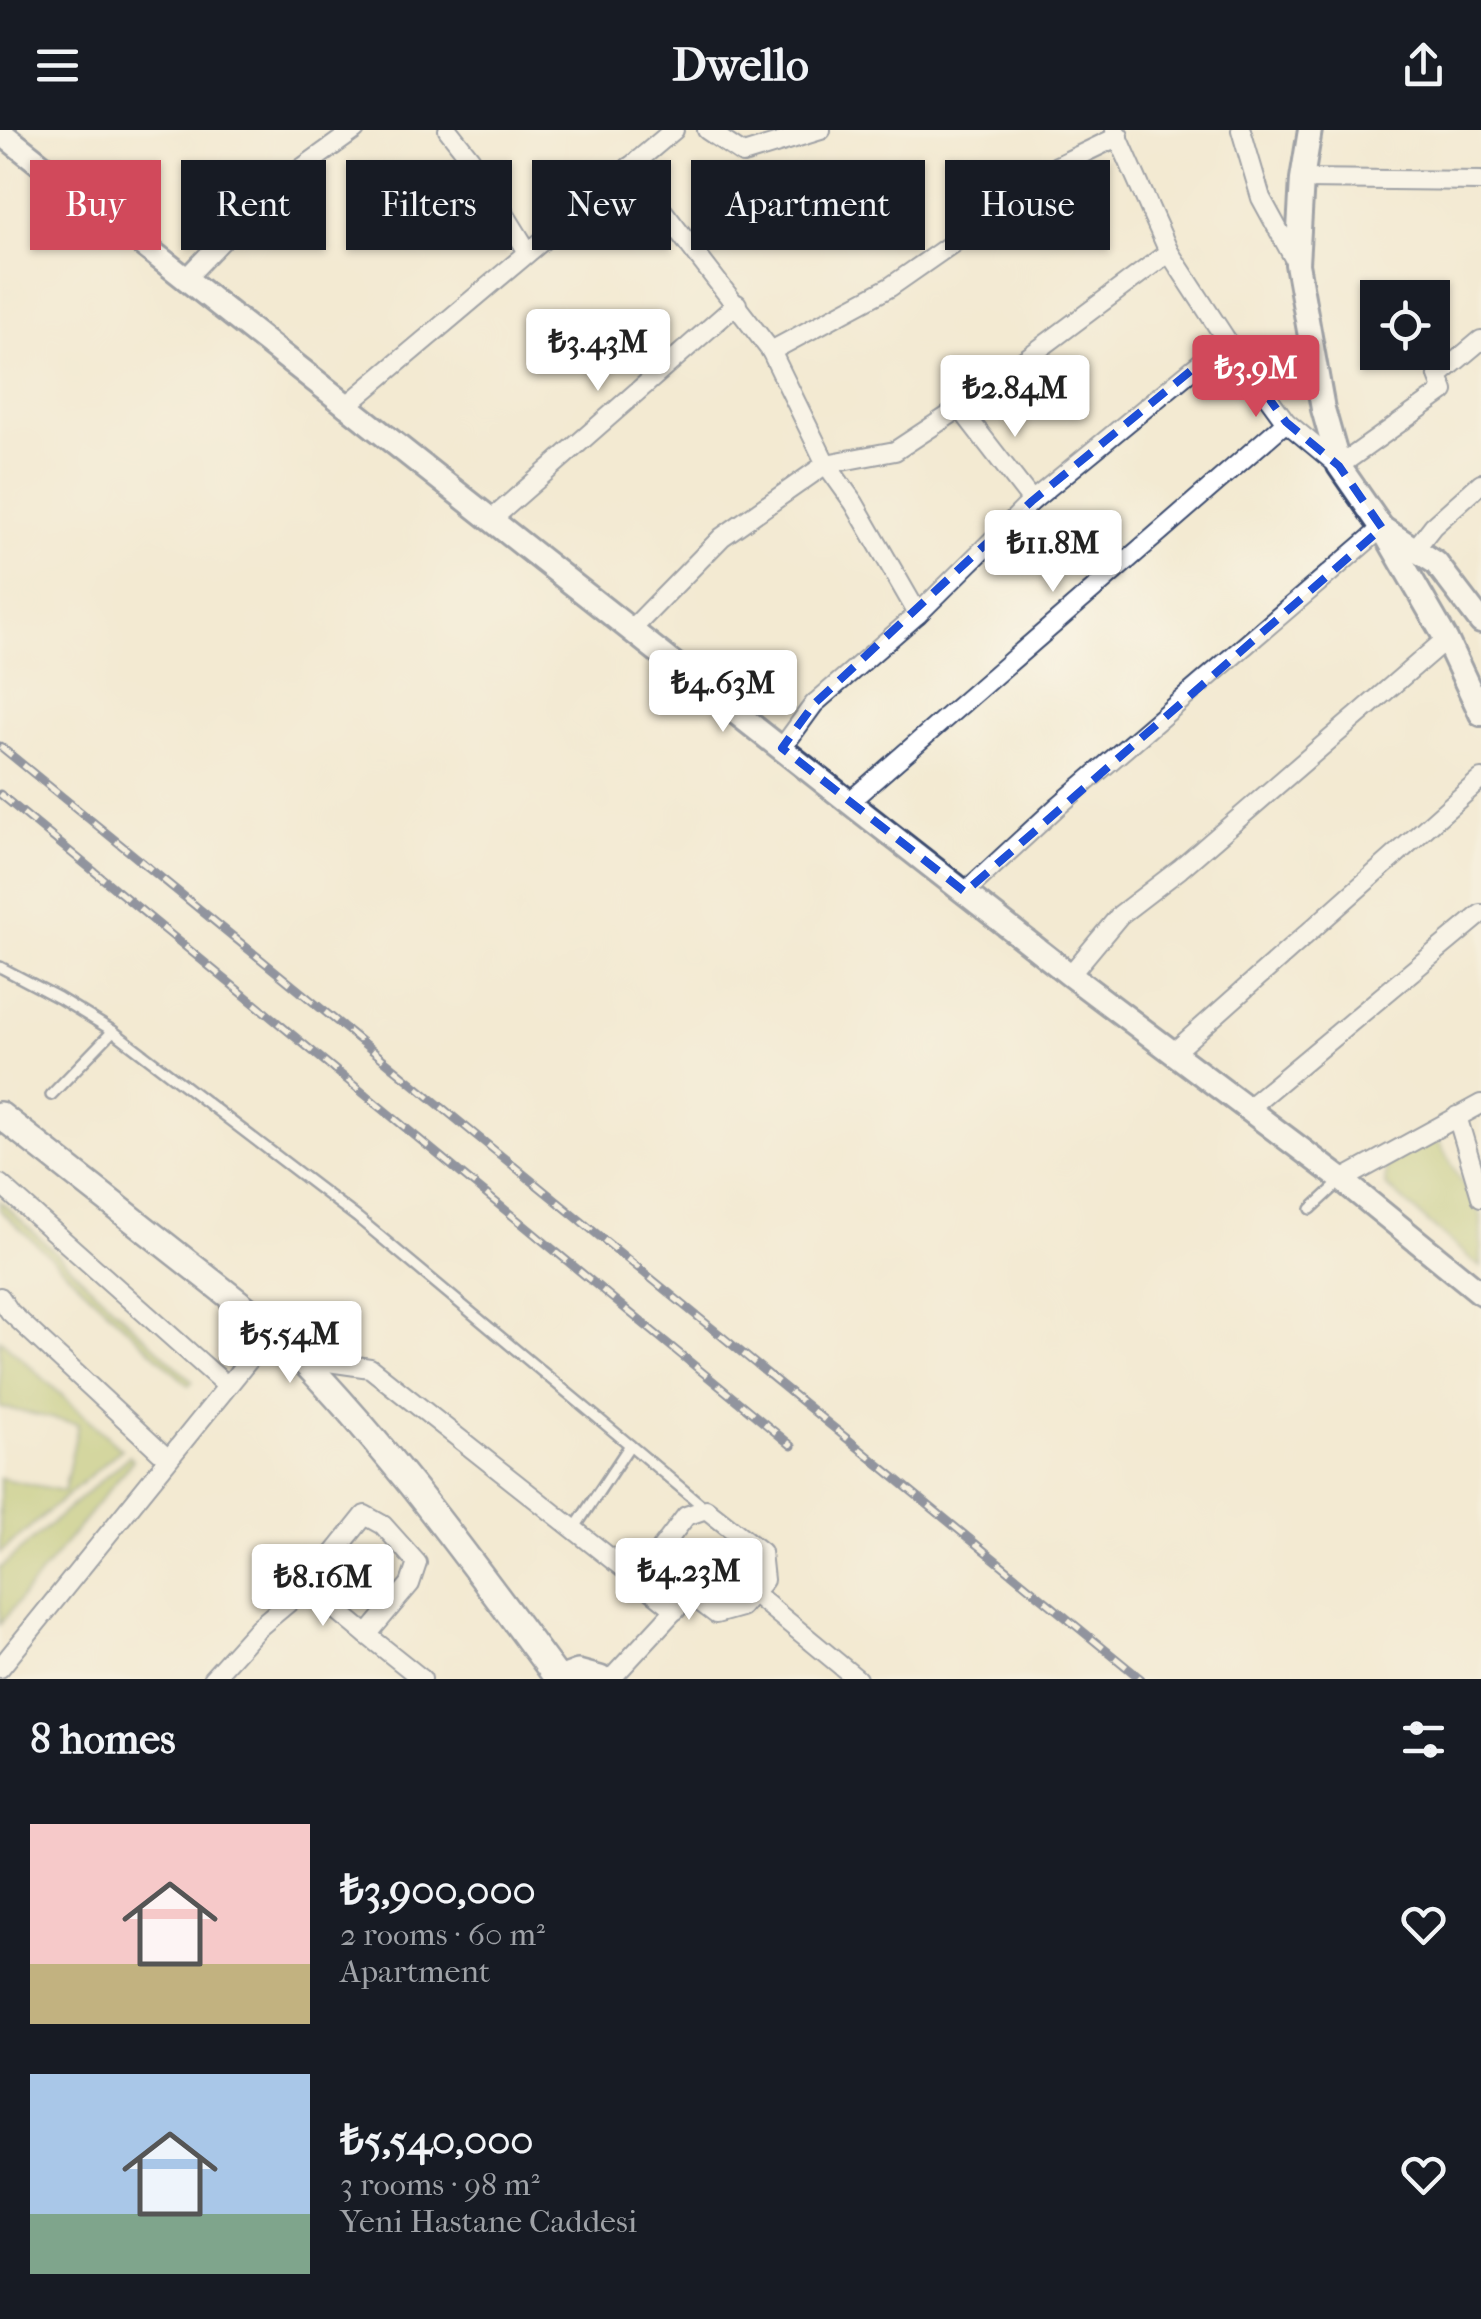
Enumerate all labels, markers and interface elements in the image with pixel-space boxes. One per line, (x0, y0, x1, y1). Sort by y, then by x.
icon: menu (30, 38, 85, 93)
icon: share (1396, 38, 1451, 93)
text: Dwello (672, 39, 809, 92)
chip: Buy (30, 160, 161, 250)
chip: Rent (181, 160, 326, 250)
chip: Filters (346, 160, 512, 250)
chip: New (532, 160, 671, 250)
chip: Apartment (691, 160, 925, 250)
chip: House (945, 160, 1110, 250)
map controls (1360, 280, 1450, 370)
button: locate (1360, 280, 1450, 370)
pin: ₺3.43M (517, 309, 679, 394)
text: ₺3.43M (548, 323, 648, 360)
pin: ₺3.9M (1186, 335, 1326, 420)
text: ₺3.9M (1214, 349, 1298, 386)
pin: ₺2.84M (934, 355, 1096, 440)
text: ₺2.84M (962, 369, 1068, 406)
pin: ₺11.8M (972, 510, 1134, 595)
text: ₺11.8M (1007, 524, 1099, 561)
pin: ₺4.63M (642, 650, 804, 735)
text: ₺4.63M (671, 664, 775, 701)
pin: ₺5.54M (209, 1301, 371, 1386)
text: ₺5.54M (240, 1315, 340, 1352)
pin: ₺4.23M (608, 1538, 770, 1623)
pin: ₺8.16M (242, 1544, 404, 1629)
text: ₺4.23M (637, 1552, 741, 1589)
text: ₺8.16M (274, 1558, 372, 1595)
icon: filters (1396, 1712, 1451, 1767)
text: 8 homes (30, 1715, 176, 1764)
icon: home (110, 1864, 230, 1984)
text: ₺3,900,000 (340, 1866, 536, 1915)
icon: heart (1396, 1897, 1451, 1952)
text: 2 rooms · 60 m² (340, 1916, 545, 1953)
text: Apartment (340, 1953, 490, 1990)
icon: home (110, 2114, 230, 2234)
text: ₺5,540,000 (340, 2116, 533, 2165)
icon: heart (1396, 2147, 1451, 2202)
text: 3 rooms · 98 m² (340, 2166, 540, 2203)
text: Yeni Hastane Caddesi (340, 2203, 637, 2240)

